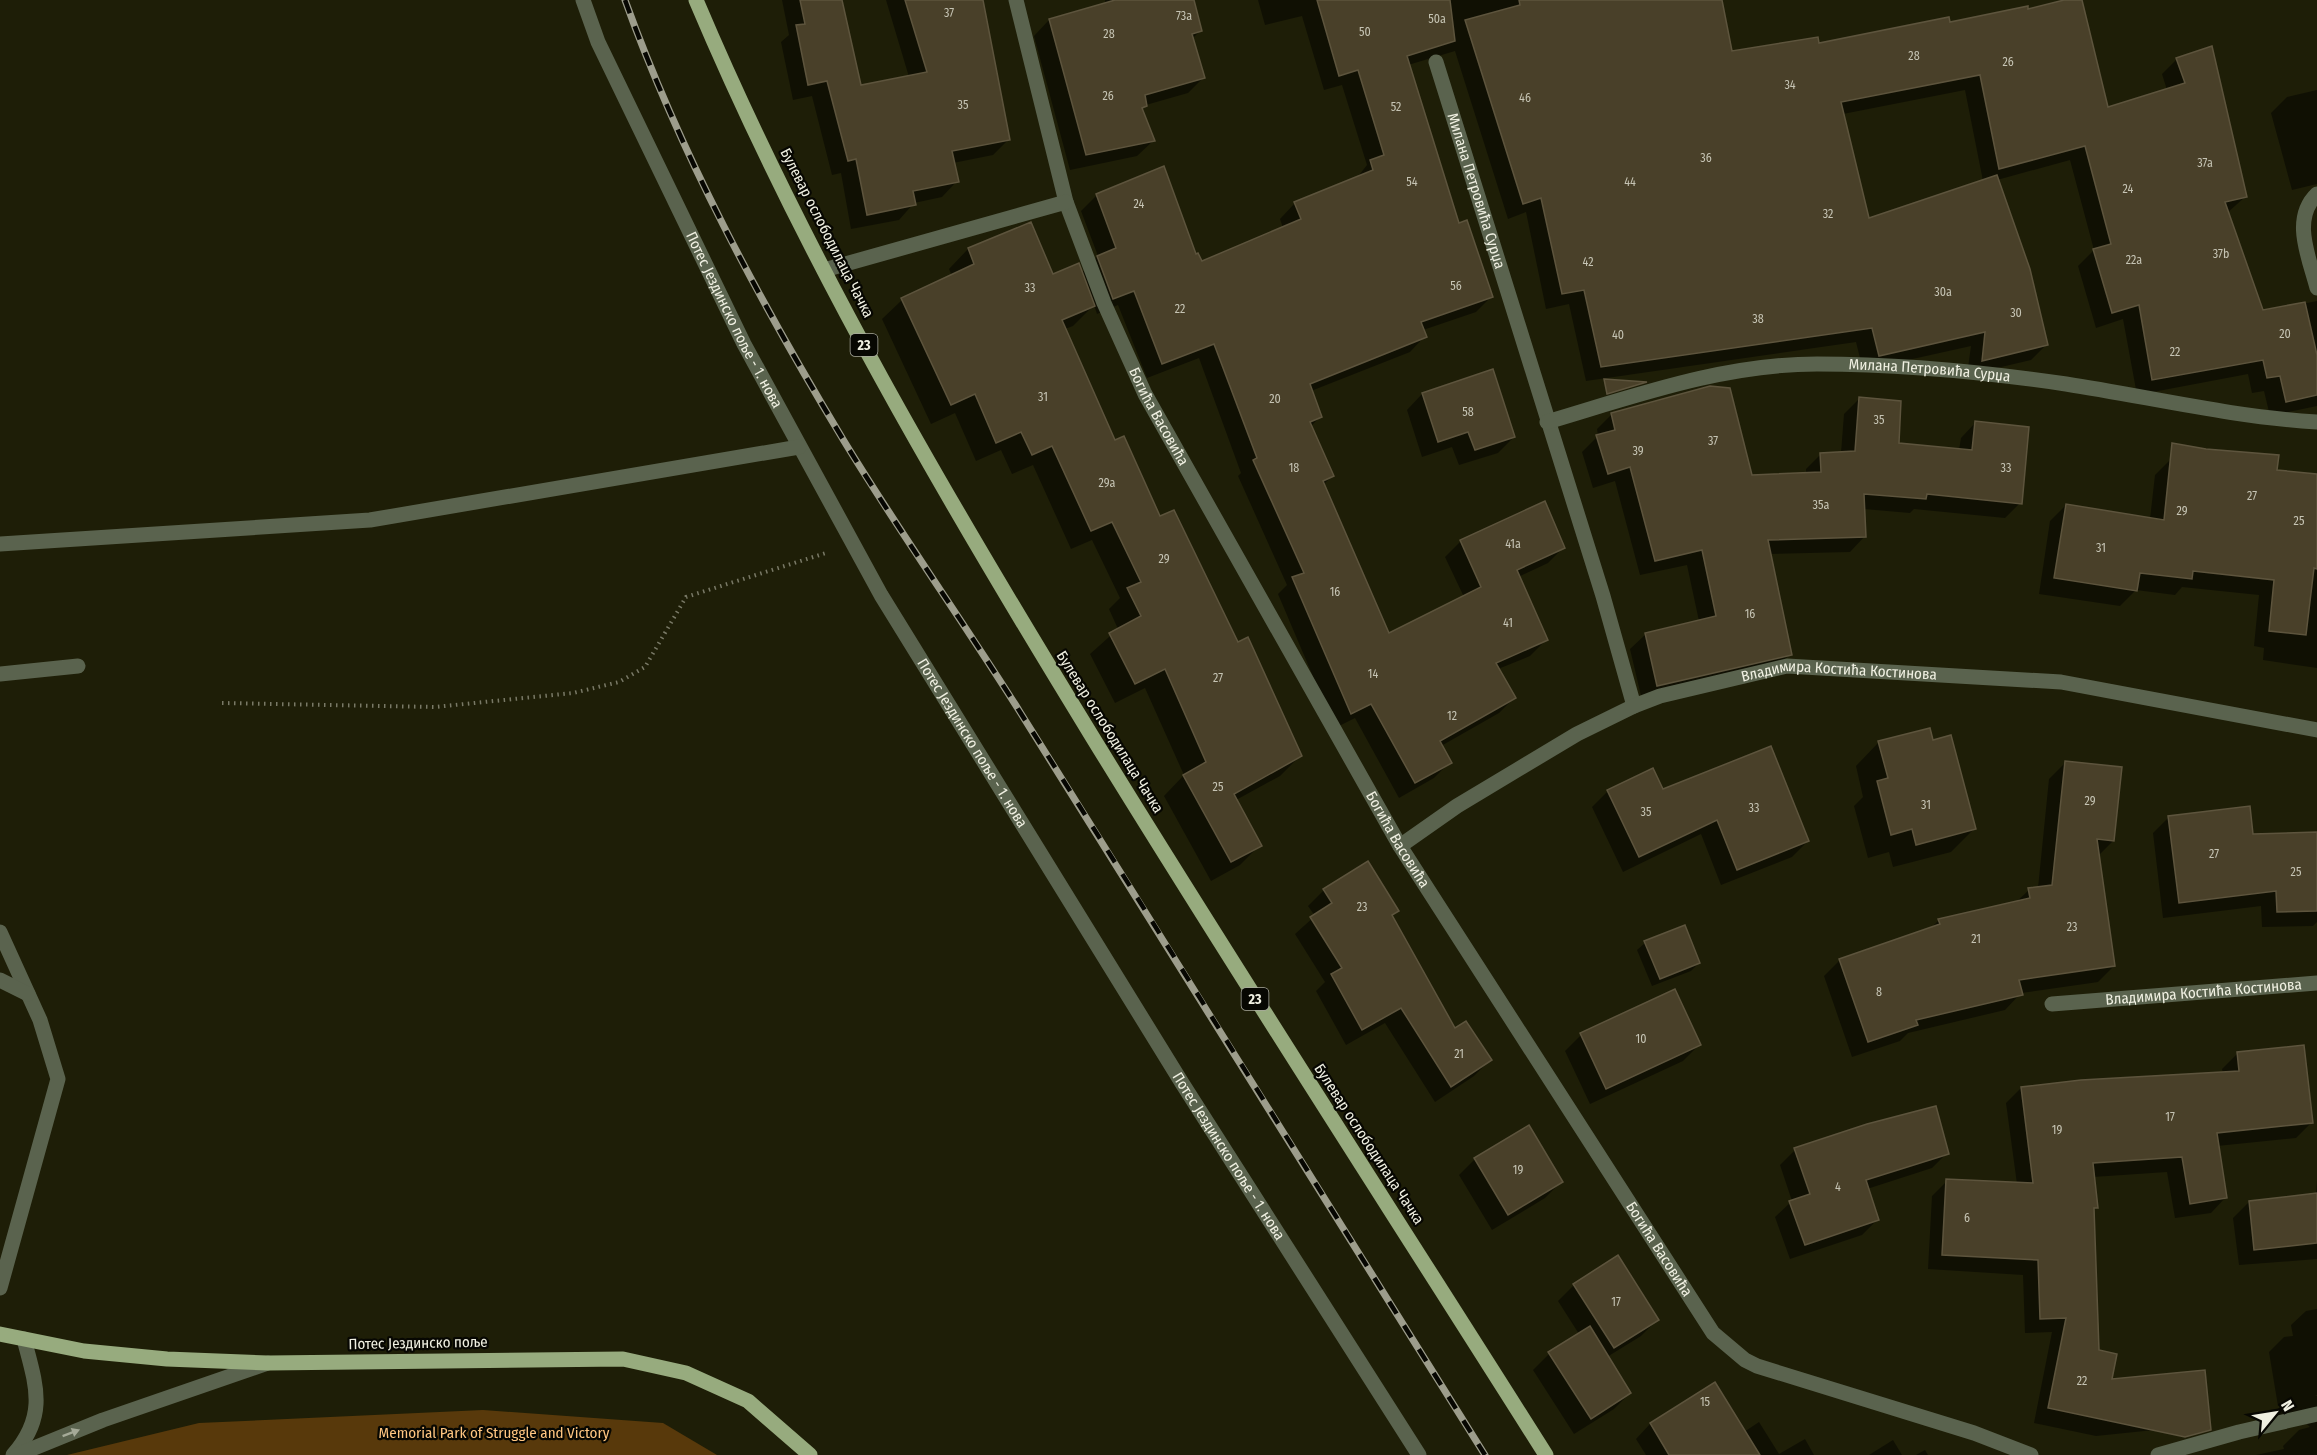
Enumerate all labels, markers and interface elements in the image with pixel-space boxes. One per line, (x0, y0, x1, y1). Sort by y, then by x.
house number: 37 (944, 6, 954, 20)
house number: 73a (1176, 9, 1192, 23)
house number: 50a (1428, 12, 1446, 26)
house number: 50 (1359, 25, 1371, 39)
house number: 28 (1103, 27, 1115, 41)
house number: 28 (1908, 49, 1920, 63)
house number: 26 (2002, 55, 2014, 69)
house number: 34 (1784, 78, 1796, 92)
house number: 26 (1102, 89, 1114, 103)
house number: 46 (1519, 91, 1531, 105)
house number: 35 (958, 98, 969, 112)
house number: 52 (1391, 100, 1401, 114)
street label: Милана Петровића Сурџа (1444, 111, 1509, 271)
street label: Булевар ослободилаца Чачка (776, 145, 878, 321)
house number: 36 (1700, 151, 1712, 165)
house number: 37a (2197, 156, 2213, 170)
house number: 54 (1406, 175, 1418, 189)
house number: 44 (1624, 175, 1636, 189)
house number: 24 (2123, 182, 2134, 196)
house number: 24 (1134, 197, 1145, 211)
house number: 32 (1823, 207, 1833, 221)
street label: Потес Јездинско поље - 1. нова (682, 229, 786, 411)
house number: 37b (2213, 247, 2229, 261)
house number: 22a (2126, 253, 2142, 267)
house number: 42 (1583, 255, 1593, 269)
house number: 56 (1450, 279, 1462, 293)
house number: 33 (1025, 281, 1035, 295)
house number: 30a (1934, 285, 1952, 299)
house number: 22 (1175, 302, 1185, 316)
house number: 30 (2010, 306, 2022, 320)
house number: 38 (1752, 312, 1764, 326)
house number: 20 (2279, 327, 2291, 341)
house number: 40 (1612, 328, 1624, 342)
road number: 23 (850, 334, 878, 356)
house number: 22 (2170, 345, 2180, 359)
street label: Милана Петровића Сурџа (1848, 355, 2011, 385)
street label: Богића Васовића (1125, 364, 1193, 469)
house number: 31 (1038, 390, 1048, 404)
house number: 20 (1269, 392, 1281, 406)
house number: 58 (1462, 405, 1474, 419)
house number: 35 (1874, 413, 1885, 427)
house number: 37 (1708, 434, 1718, 448)
house number: 39 (1632, 444, 1644, 458)
house number: 18 (1289, 461, 1299, 475)
house number: 33 (2001, 461, 2011, 475)
house number: 29a (1099, 476, 1116, 490)
house number: 27 (2247, 489, 2257, 503)
house number: 35a (1813, 498, 1830, 512)
house number: 29 (2176, 504, 2188, 518)
house number: 25 (2294, 514, 2305, 528)
house number: 41a (1505, 537, 1521, 551)
house number: 31 (2096, 541, 2106, 555)
house number: 29 (1158, 552, 1170, 566)
house number: 16 (1330, 585, 1340, 599)
house number: 16 (1745, 607, 1755, 621)
house number: 41 (1503, 616, 1513, 630)
street label: Булевар ослободилаца Чачка (1053, 648, 1167, 816)
street label: Потес Јездинско поље - 1. нова (913, 655, 1031, 831)
street label: Владимира Костића Костинова (1739, 657, 1937, 686)
house number: 14 (1368, 667, 1378, 681)
house number: 27 (1213, 671, 1223, 685)
house number: 12 (1447, 709, 1457, 723)
house number: 25 (1213, 780, 1224, 794)
street label: Богића Васовића (1362, 788, 1433, 891)
house number: 29 (2084, 794, 2096, 808)
house number: 31 (1921, 798, 1931, 812)
house number: 33 (1749, 801, 1759, 815)
house number: 35 (1641, 805, 1652, 819)
house number: 27 (2209, 847, 2219, 861)
house number: 25 (2291, 865, 2302, 879)
house number: 23 (1357, 900, 1367, 914)
house number: 23 (2067, 920, 2077, 934)
house number: 21 (1971, 932, 1981, 946)
street label: Владимира Костића Костинова (2105, 975, 2302, 1009)
house number: 8 (1876, 985, 1882, 999)
road number: 23 (1242, 988, 1268, 1010)
house number: 10 (1636, 1032, 1646, 1046)
house number: 21 (1454, 1047, 1464, 1061)
street label: Булевар ослободилаца Чачка (1310, 1060, 1428, 1228)
street label: Потес Јездинско поље - 1. нова (1169, 1069, 1289, 1243)
house number: 17 (2165, 1110, 2175, 1124)
house number: 19 (2052, 1123, 2062, 1137)
house number: 19 (1513, 1163, 1523, 1177)
house number: 4 (1835, 1180, 1841, 1194)
street label: Богића Васовића (1622, 1198, 1696, 1300)
house number: 6 (1964, 1211, 1970, 1225)
house number: 17 (1611, 1295, 1621, 1309)
street label: Потес Јездинско поље (348, 1333, 488, 1353)
house number: 22 (2077, 1374, 2087, 1388)
north arrow (2245, 1383, 2305, 1443)
house number: 15 (1700, 1395, 1711, 1409)
text: N (2277, 1397, 2298, 1415)
park label: Memorial Park of Struggle and Victory (379, 1424, 610, 1442)
one-way arrow (63, 1427, 81, 1437)

